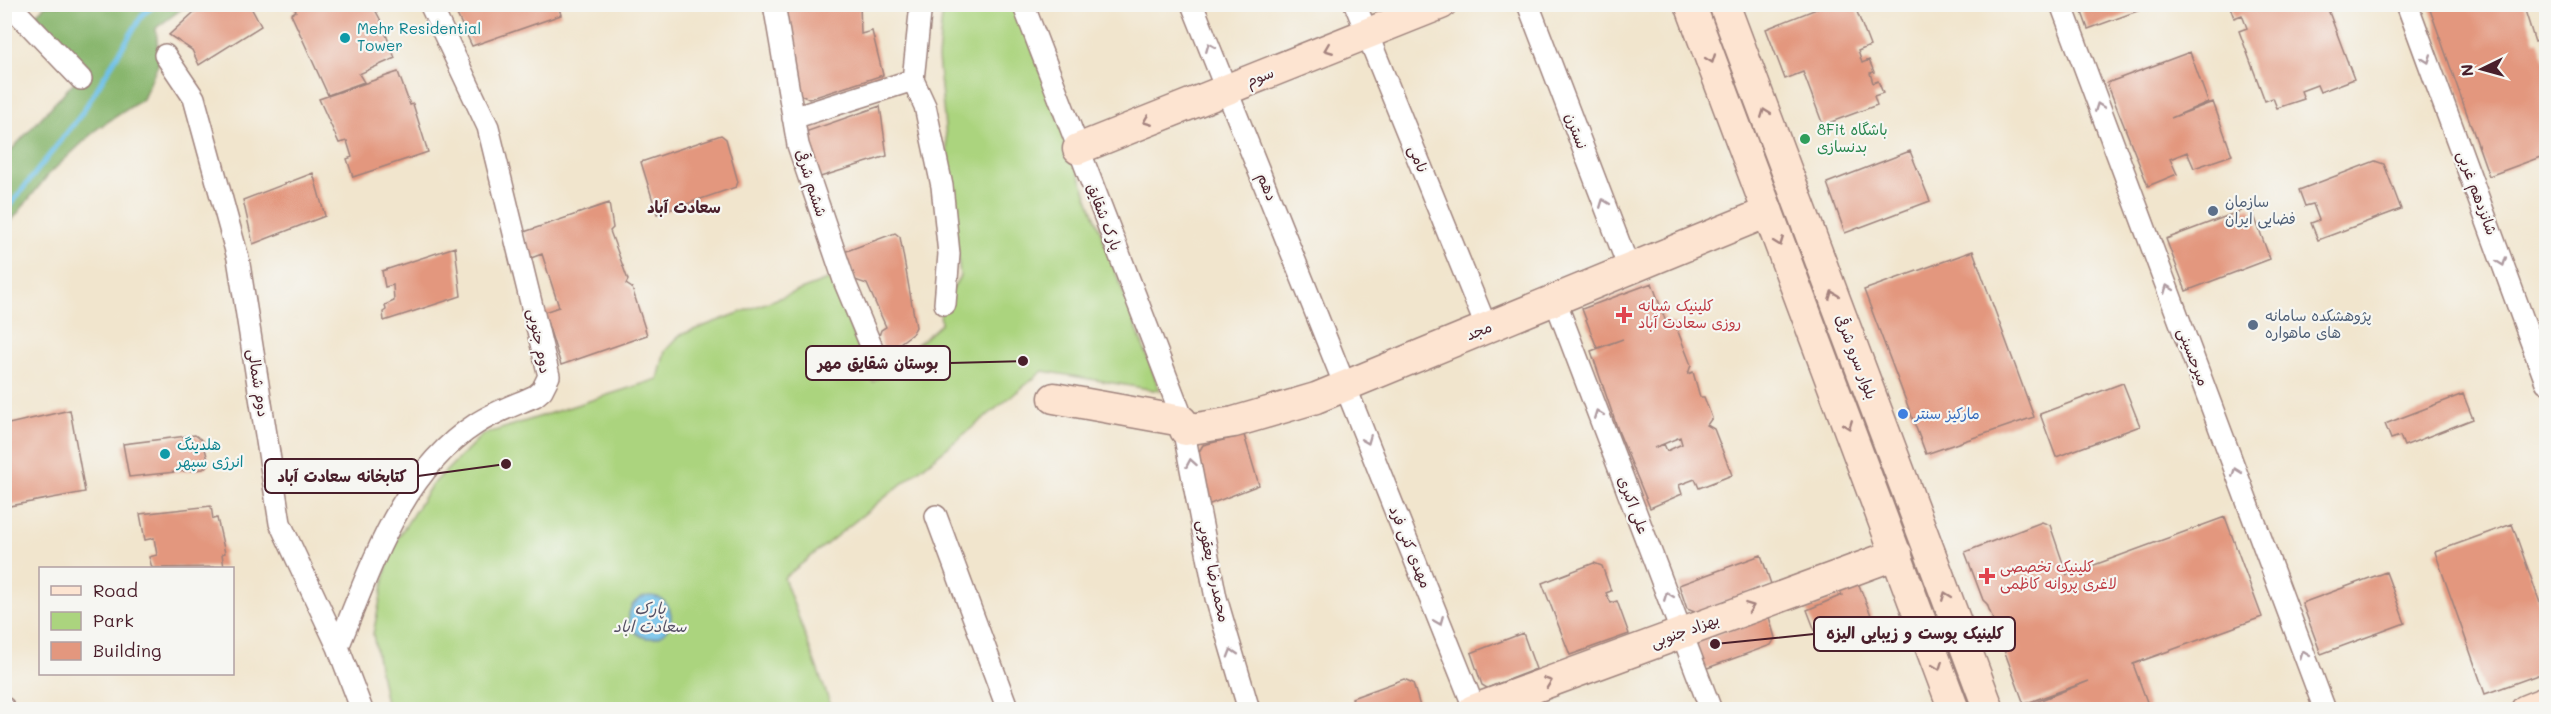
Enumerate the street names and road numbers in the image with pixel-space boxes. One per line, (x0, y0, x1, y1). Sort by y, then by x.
street label: سوم (1243, 61, 1278, 93)
street label: نسترن (1561, 110, 1593, 152)
street label: نامی (1404, 142, 1433, 176)
street label: ششم شرقی (789, 146, 832, 220)
street label: شانزدهم غربی (2451, 148, 2502, 239)
street label: دهم (1251, 170, 1283, 205)
street label: پارک شقایق (1082, 180, 1127, 254)
street label: دوم جنوبی (521, 307, 556, 376)
street label: بلوار سرو شرقی (1831, 311, 1882, 402)
street label: مجد (1463, 316, 1495, 344)
street label: میرحسینی (2173, 325, 2214, 389)
street label: دوم شمالی (241, 347, 274, 419)
street label: علی اکبری (1613, 473, 1654, 537)
street label: مهدی کنی فرد (1384, 502, 1437, 591)
street label: محمدرضا یعقوبی (1192, 518, 1235, 624)
street label: بهزاد جنوبی (1648, 608, 1722, 653)

